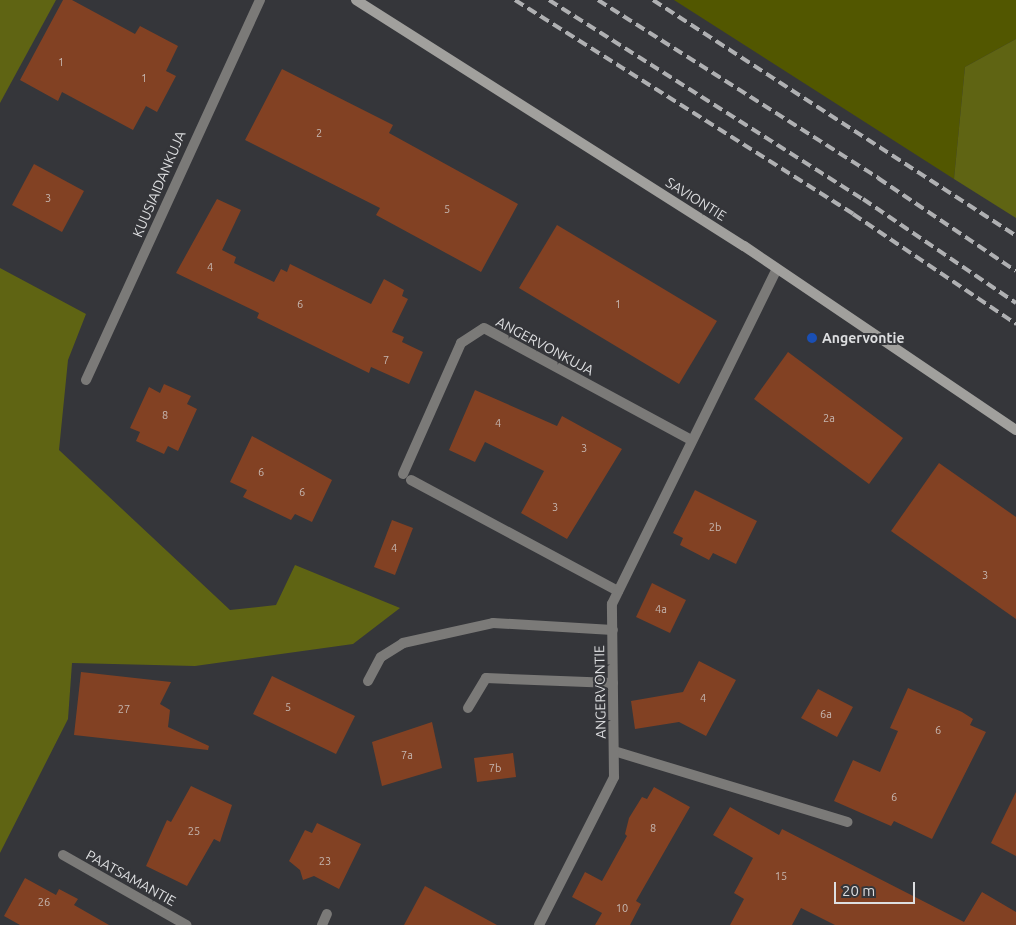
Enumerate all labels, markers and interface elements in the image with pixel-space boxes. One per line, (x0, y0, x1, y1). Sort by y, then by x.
house number: 1 (58, 55, 64, 69)
house number: 1 (141, 71, 147, 85)
house number: 2 (316, 126, 322, 140)
street label: KUUSIAIDANKUJA (129, 128, 189, 240)
street label: SAVIONTIE (663, 174, 729, 224)
house number: 3 (45, 191, 51, 205)
house number: 5 (444, 202, 450, 216)
house number: 4 (207, 260, 213, 274)
house number: 6 (297, 297, 303, 311)
house number: 1 (615, 297, 621, 311)
street label: ANGERVONKUJA (493, 313, 597, 379)
place label: Angervontie (822, 330, 904, 346)
marker: Angervontie (806, 332, 818, 344)
house number: 7 (383, 353, 389, 367)
house number: 8 (162, 408, 168, 422)
house number: 2a (823, 411, 835, 425)
house number: 4 (495, 416, 501, 430)
house number: 3 (581, 441, 587, 455)
house number: 6 (258, 465, 264, 479)
house number: 6 (299, 485, 305, 499)
house number: 3 (552, 500, 558, 514)
house number: 2b (709, 520, 721, 534)
house number: 4 (391, 541, 397, 555)
house number: 3 (982, 568, 988, 582)
house number: 4a (655, 602, 667, 616)
street label: ANGERVONTIE (591, 645, 609, 739)
house number: 4 (700, 691, 706, 705)
house number: 5 (285, 700, 291, 714)
house number: 27 (118, 702, 130, 716)
house number: 6a (820, 707, 832, 721)
house number: 6 (935, 723, 941, 737)
house number: 7a (401, 748, 413, 762)
house number: 7b (489, 761, 501, 775)
house number: 6 (891, 790, 897, 804)
house number: 8 (650, 821, 656, 835)
house number: 25 (188, 824, 200, 838)
street label: PAATSAMANTIE (83, 846, 179, 910)
house number: 23 (319, 854, 331, 868)
house number: 15 (775, 869, 787, 883)
scale bar (836, 872, 917, 904)
text: 20 m (842, 882, 875, 899)
house number: 26 (38, 895, 50, 909)
house number: 10 (616, 901, 628, 915)

